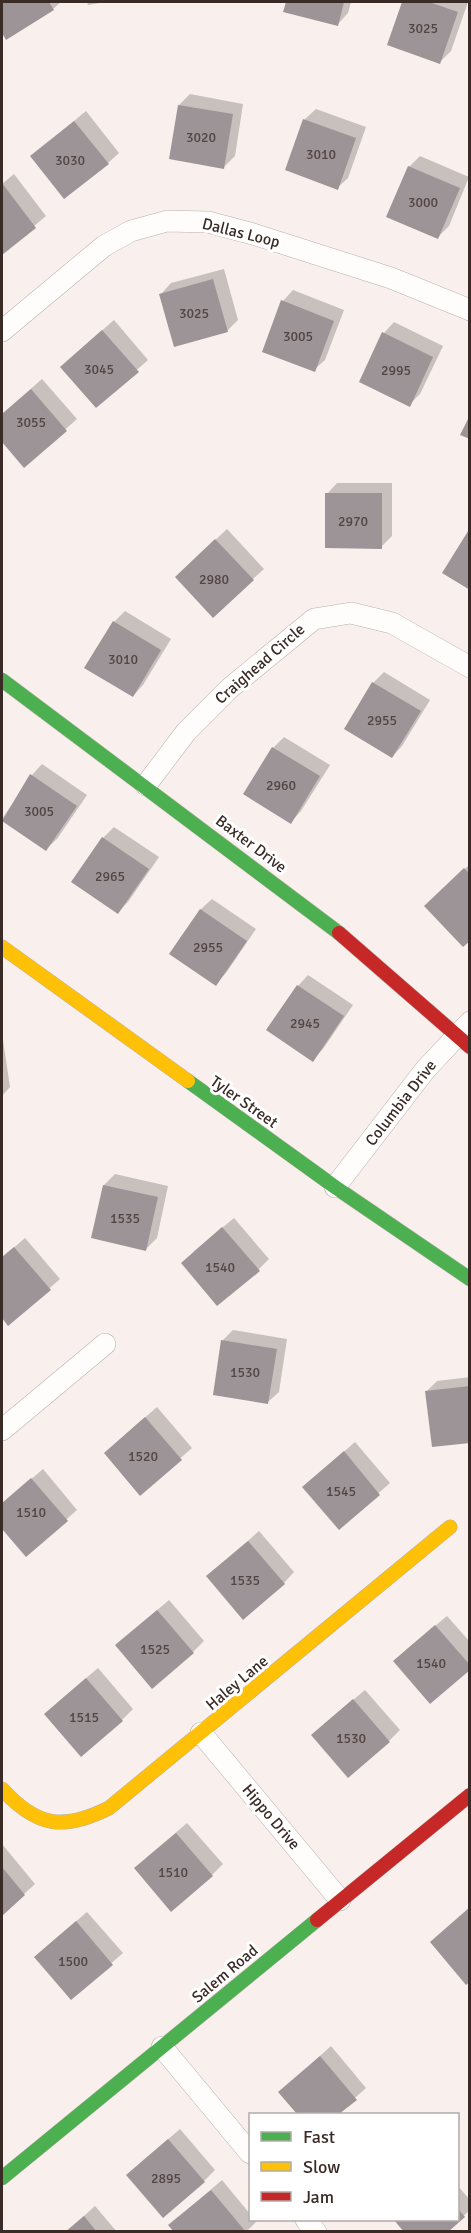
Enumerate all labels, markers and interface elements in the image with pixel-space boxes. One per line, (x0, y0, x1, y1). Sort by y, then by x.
house number: 3025 (408, 20, 438, 37)
house number: 3020 (186, 129, 216, 146)
house number: 3010 (306, 146, 336, 163)
house number: 3030 (55, 152, 85, 169)
house number: 3000 (408, 194, 438, 211)
street label: Dallas Loop (200, 214, 282, 252)
house number: 3025 (179, 305, 209, 322)
house number: 3005 (283, 328, 313, 345)
house number: 3045 (84, 361, 114, 378)
house number: 2995 (381, 362, 411, 379)
house number: 3055 (16, 414, 46, 431)
house number: 2970 (338, 513, 368, 530)
house number: 2980 (199, 571, 229, 588)
street label: Craighead Circle (211, 619, 309, 709)
house number: 3010 (108, 651, 138, 668)
house number: 2955 (367, 712, 397, 729)
house number: 2960 (266, 777, 296, 794)
house number: 3005 (24, 803, 54, 820)
street label: Baxter Drive (211, 811, 291, 877)
house number: 2965 (95, 868, 125, 885)
house number: 2955 (193, 939, 223, 956)
house number: 2945 (290, 1015, 320, 1032)
street label: Columbia Drive (361, 1056, 441, 1150)
street label: Tyler Street (206, 1071, 282, 1133)
house number: 1535 (110, 1210, 140, 1227)
house number: 1540 (205, 1259, 235, 1276)
house number: 1530 (230, 1364, 260, 1381)
house number: 1520 (128, 1448, 158, 1465)
house number: 1545 (326, 1483, 356, 1500)
house number: 1510 (16, 1504, 46, 1521)
house number: 1535 (230, 1572, 260, 1589)
house number: 1525 (140, 1641, 170, 1658)
street label: Haley Lane (202, 1651, 272, 1715)
house number: 1540 (416, 1655, 446, 1672)
house number: 1515 (69, 1709, 99, 1726)
house number: 1530 (336, 1730, 366, 1747)
street label: Hippo Drive (238, 1780, 304, 1854)
house number: 1510 (158, 1864, 188, 1881)
street label: Salem Road (188, 1941, 262, 2007)
house number: 1500 (58, 1953, 88, 1970)
legend (249, 2113, 459, 2221)
text: Fast (303, 2126, 335, 2148)
text: Slow (303, 2156, 340, 2178)
house number: 2895 (151, 2170, 181, 2187)
text: Jam (303, 2186, 334, 2208)

